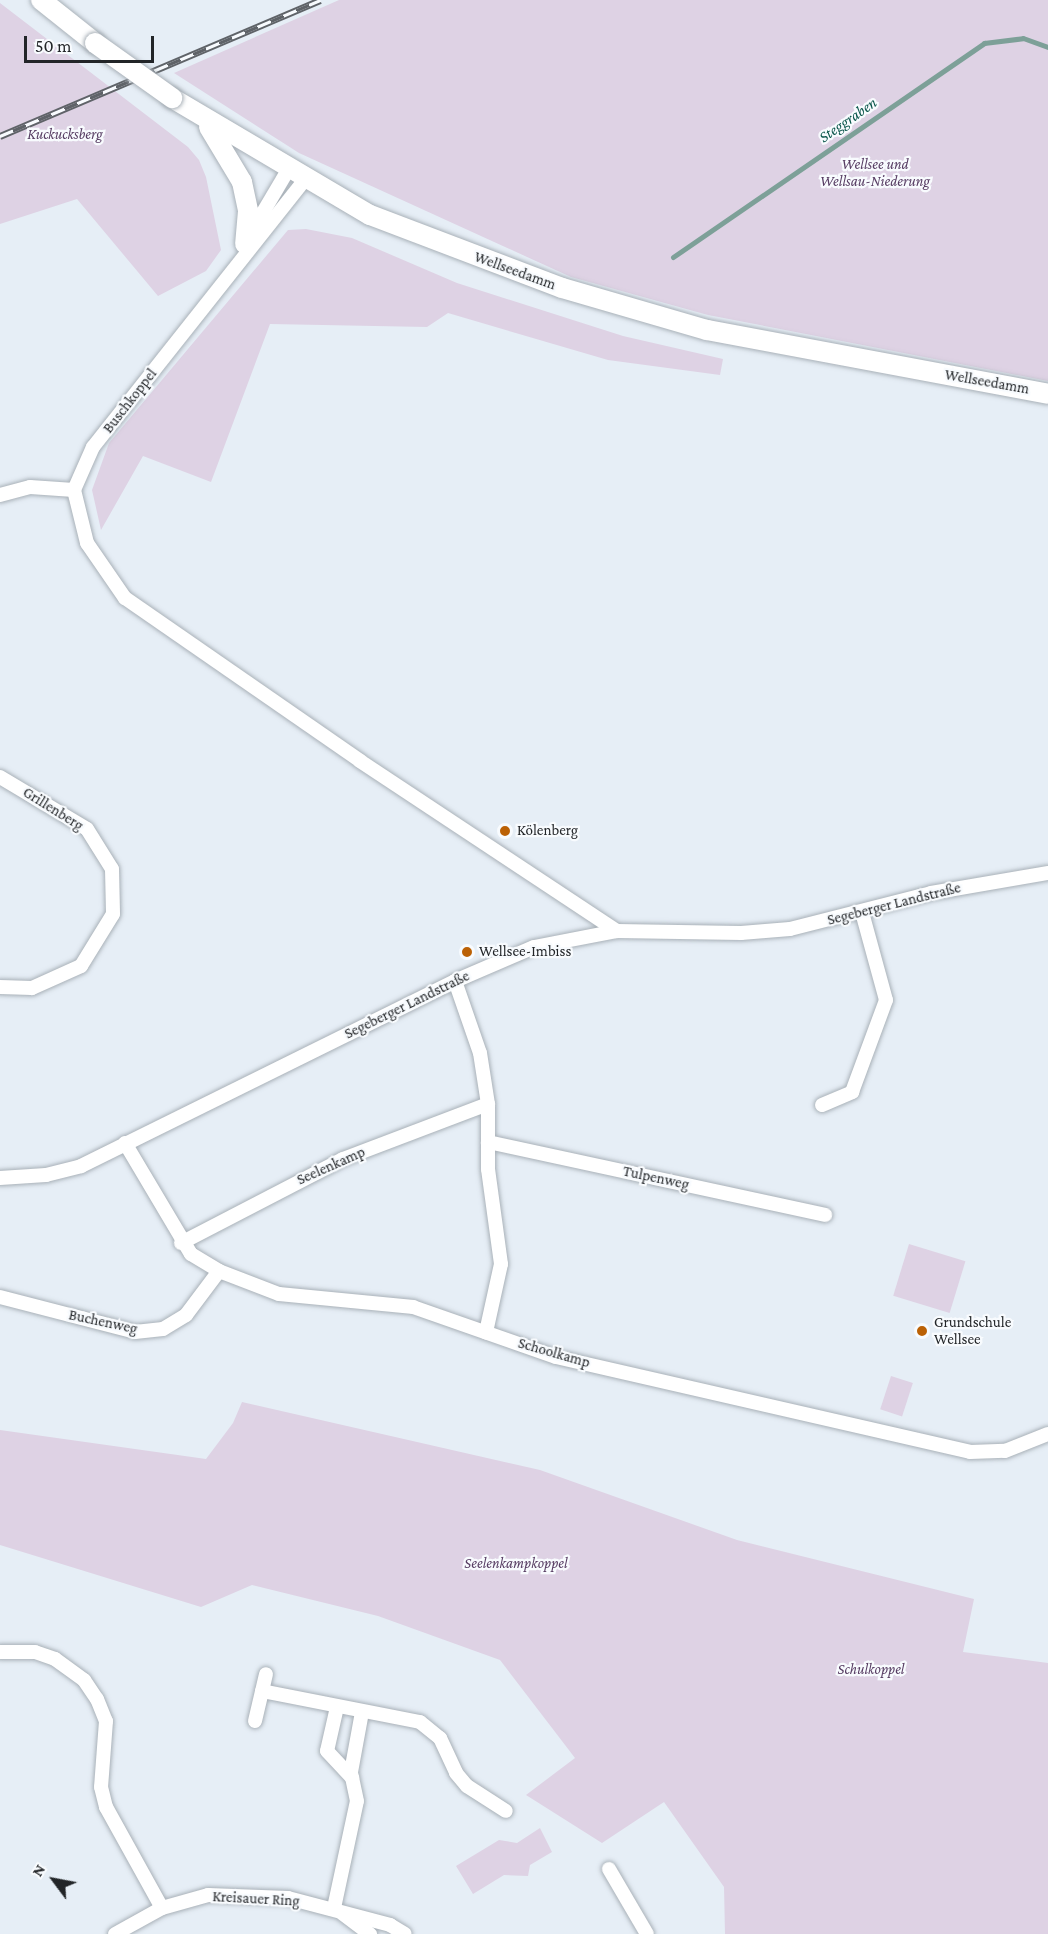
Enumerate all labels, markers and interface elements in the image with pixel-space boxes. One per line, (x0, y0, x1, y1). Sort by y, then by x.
scale bar (27, 24, 158, 62)
text: 50 m (35, 36, 72, 56)
water label: Steggraben (815, 93, 881, 147)
park label: Kuckucksberg (27, 126, 103, 144)
park label: Wellsee und Wellsau-Niederung (820, 155, 930, 190)
street label: Wellseedamm (472, 248, 558, 294)
street label: Buschkoppel (99, 365, 161, 437)
street label: Wellseedamm (943, 366, 1031, 398)
street label: Grillenberg (19, 783, 87, 835)
place label: Kölenberg (517, 822, 578, 840)
marker: Kölenberg (498, 824, 512, 838)
street label: Segeberger Landstraße (825, 879, 963, 929)
place label: Wellsee-Imbiss (479, 943, 571, 961)
marker: Wellsee-Imbiss (460, 945, 474, 959)
street label: Segeberger Landstraße (342, 967, 472, 1043)
street label: Seelenkamp (294, 1143, 368, 1189)
street label: Tulpenweg (621, 1162, 691, 1194)
street label: Buchenweg (67, 1306, 139, 1338)
place label: Grundschule Wellsee (934, 1313, 1011, 1348)
marker: Grundschule Wellsee (915, 1324, 929, 1338)
street label: Schoolkamp (516, 1334, 592, 1372)
park label: Seelenkampkoppel (464, 1555, 568, 1573)
park label: Schulkoppel (837, 1661, 905, 1679)
north arrow (24, 1850, 84, 1910)
text: N (28, 1861, 48, 1879)
street label: Kreisauer Ring (212, 1888, 300, 1910)

